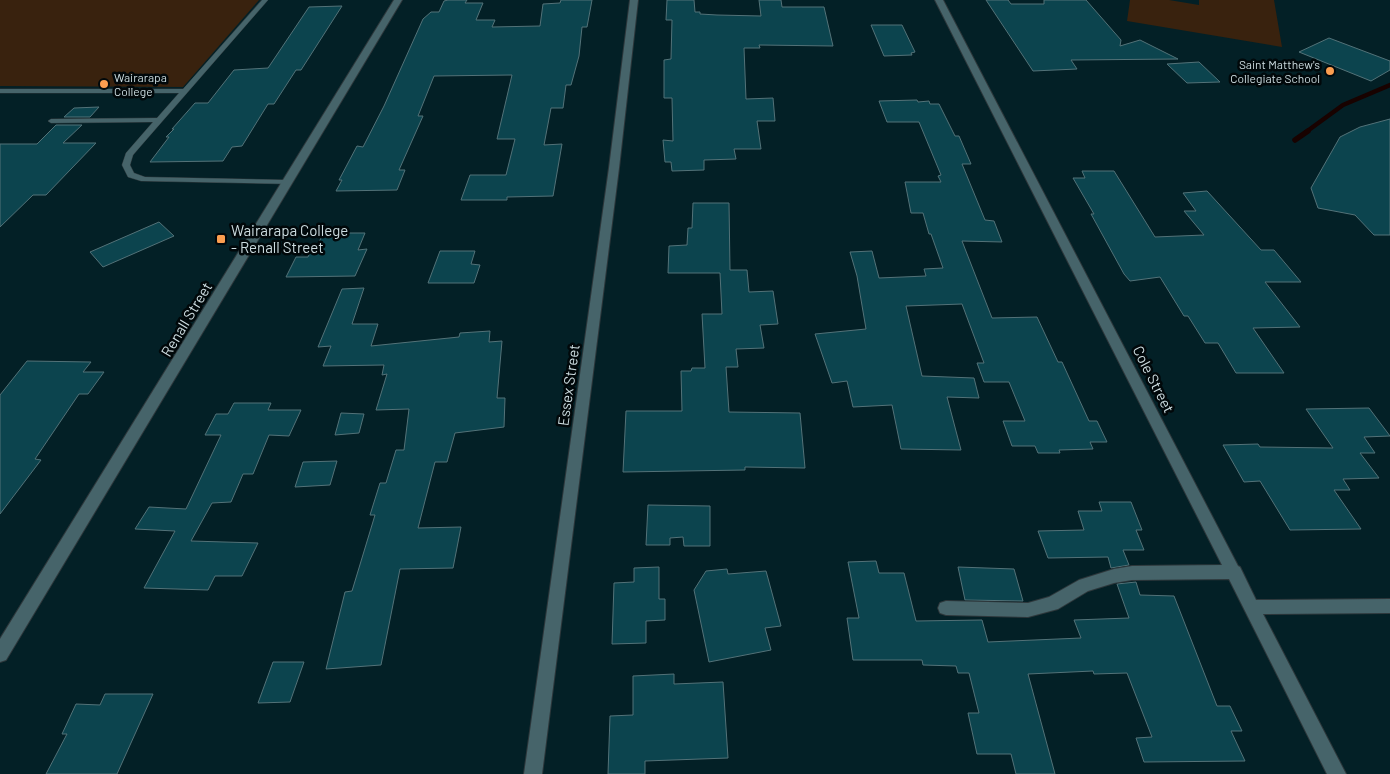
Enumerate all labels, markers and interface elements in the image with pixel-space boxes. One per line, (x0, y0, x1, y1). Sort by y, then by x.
place label: Saint Matthew's Collegiate School (1230, 57, 1320, 85)
marker: Saint Matthew's Collegiate School (1324, 65, 1336, 77)
place label: Wairarapa College (114, 70, 167, 98)
marker: Wairarapa College (98, 78, 110, 90)
place label: Wairarapa College - Renall Street (231, 221, 348, 256)
marker: Wairarapa College - Renall Street (215, 233, 227, 245)
street label: Renall Street (157, 278, 215, 360)
street label: Essex Street (553, 343, 583, 427)
street label: Cole Street (1129, 343, 1179, 415)

